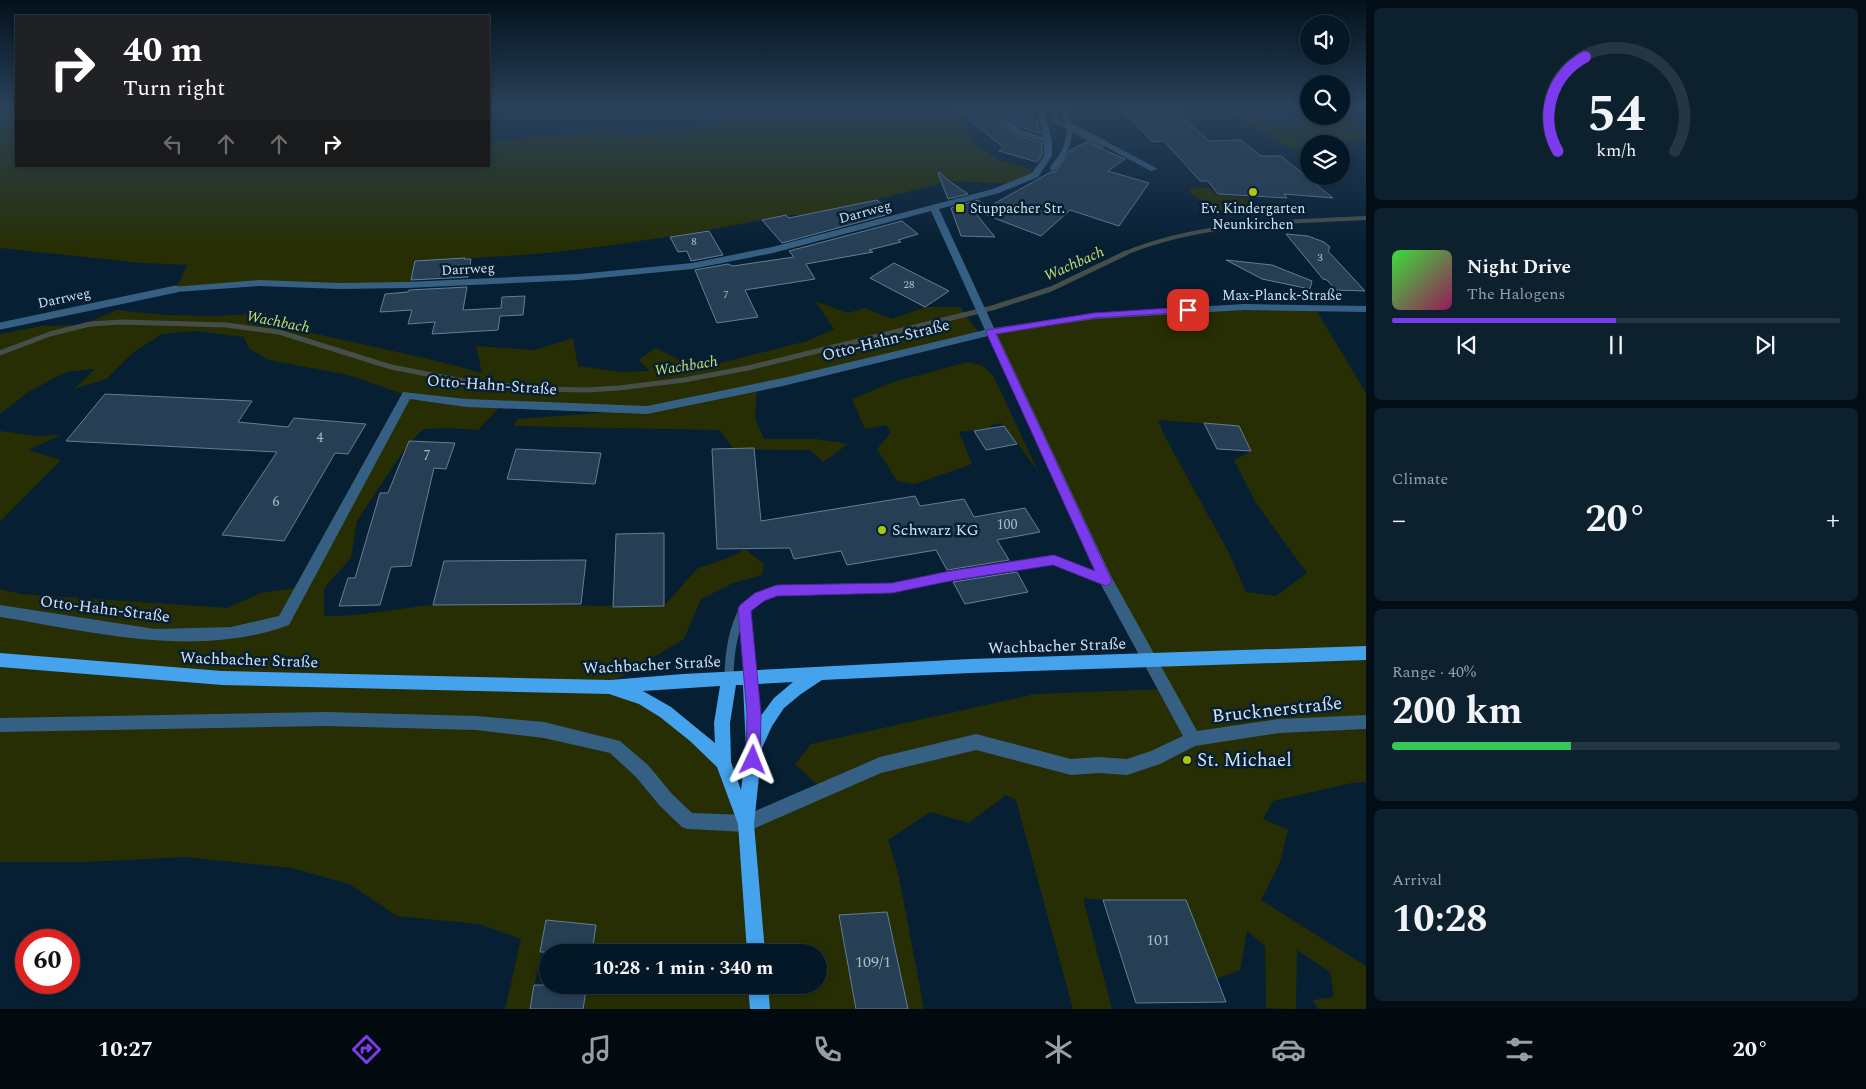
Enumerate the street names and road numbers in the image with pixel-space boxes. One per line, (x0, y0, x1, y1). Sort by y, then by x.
street label: Darrweg (836, 195, 894, 229)
street label: Darrweg (441, 257, 495, 281)
street label: Darrweg (36, 282, 92, 314)
street label: Max-Planck-Straße (1222, 285, 1342, 306)
street label: Otto-Hahn-Straße (820, 313, 952, 367)
street label: Otto-Hahn-Straße (426, 368, 558, 402)
street label: Otto-Hahn-Straße (39, 589, 171, 629)
street label: Wachbacher Straße (988, 632, 1126, 660)
street label: Wachbacher Straße (180, 646, 318, 674)
street label: Wachbacher Straße (582, 649, 722, 681)
street label: Brucknerstraße (1210, 689, 1344, 731)

